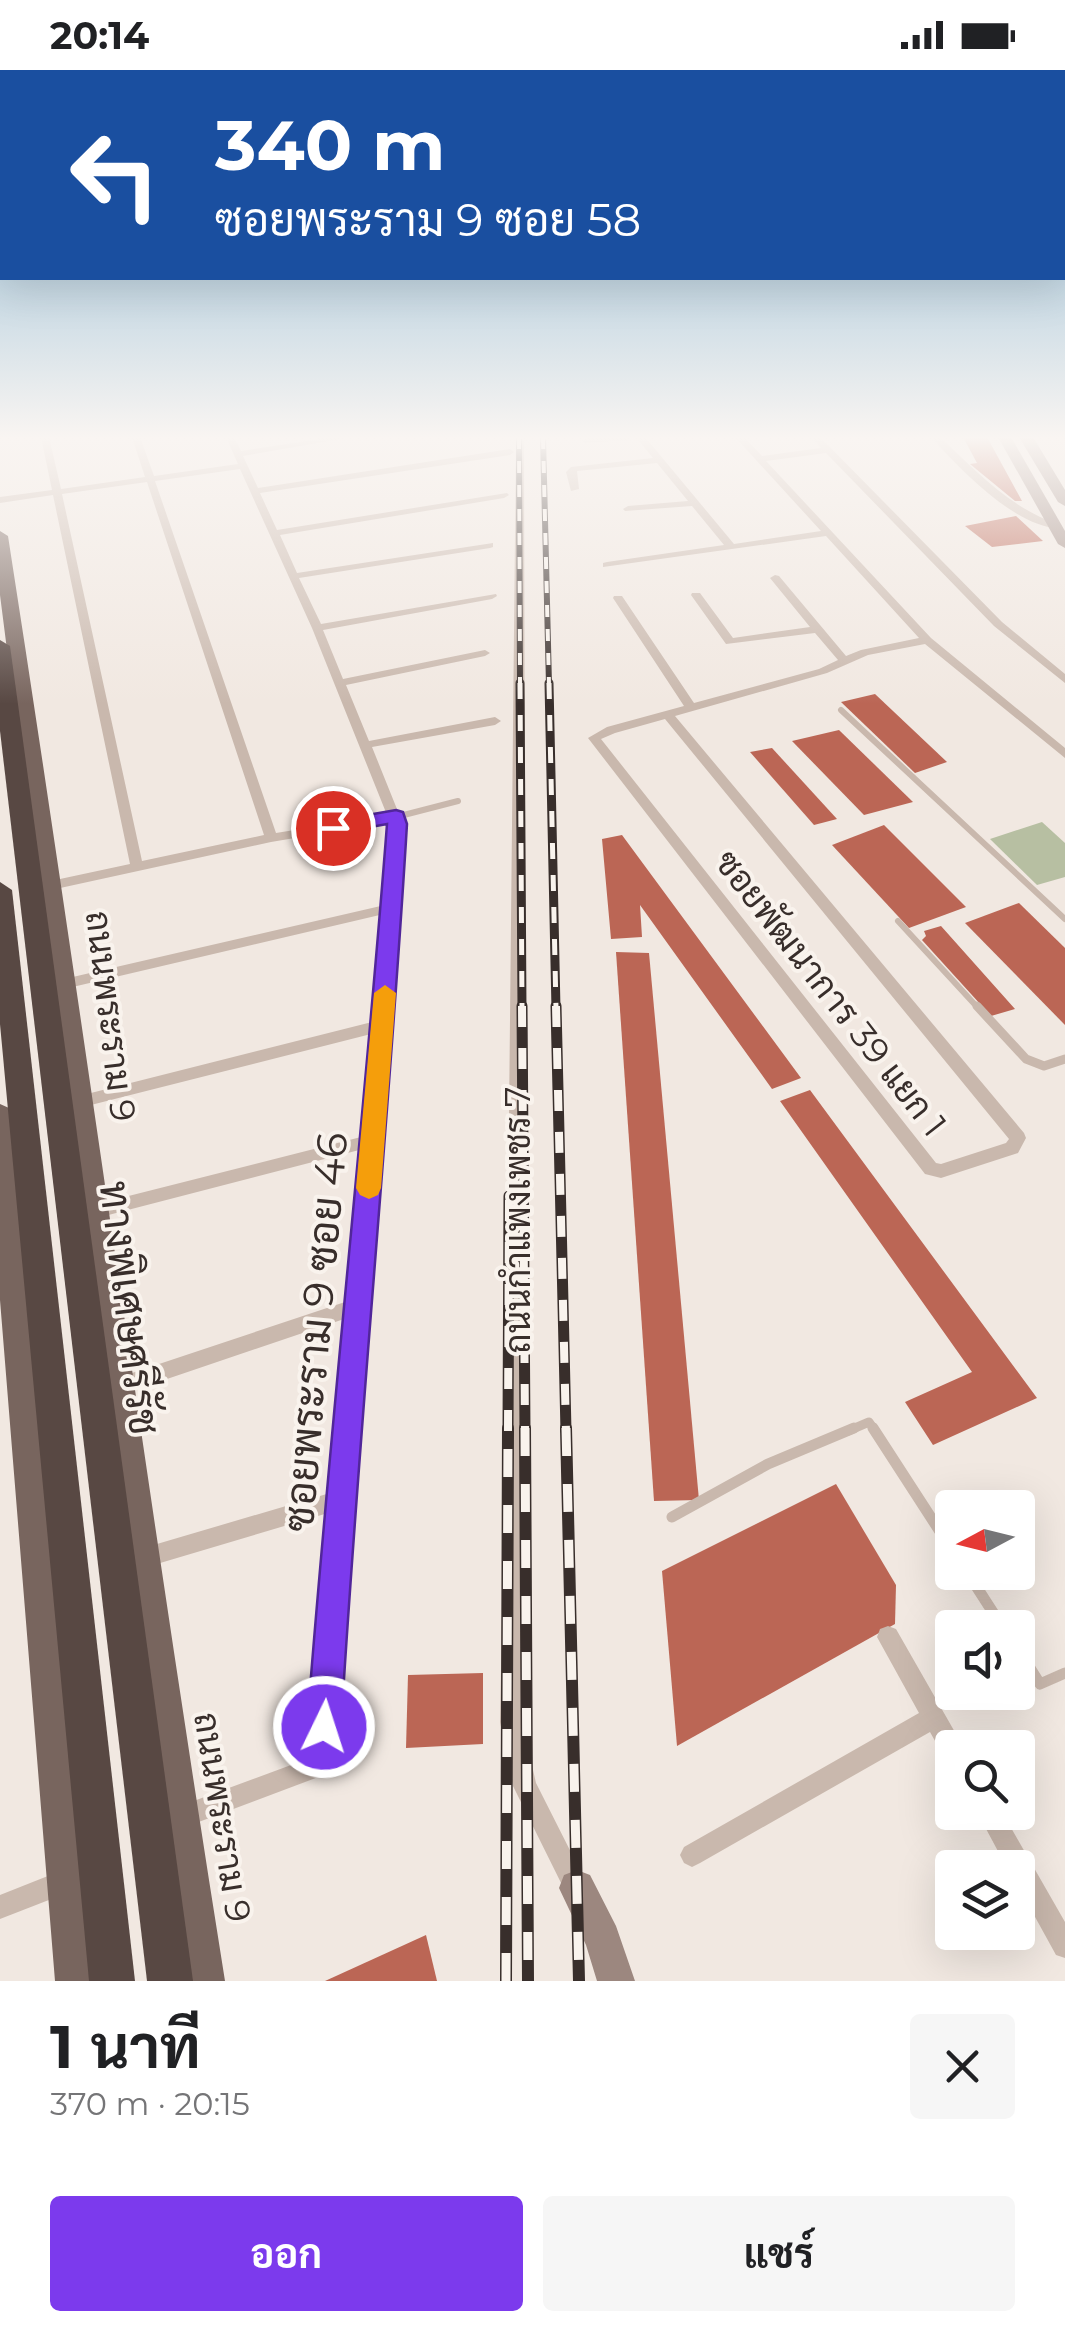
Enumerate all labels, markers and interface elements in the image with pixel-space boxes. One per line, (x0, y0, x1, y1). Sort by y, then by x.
text: 20:14 (50, 12, 149, 59)
text: 340 m (215, 102, 445, 188)
icon: left (50, 110, 180, 240)
text: ซอยพระราม 9 ซอย 58 (215, 192, 641, 247)
pin (291, 786, 376, 871)
icon: arrive (306, 801, 361, 856)
street label: ซอยพัฒนาการ 39 แยก 1 (706, 841, 956, 1145)
street label: ถนนพระราม 9 (77, 908, 145, 1124)
street label: ถนนกำแพงเพชร 7 (496, 1086, 539, 1354)
street label: ซอยพระราม 9 ซอย 46 (272, 1130, 358, 1534)
street label: ทางพิเศษศรีรัช (89, 1178, 171, 1438)
north arrow (935, 1490, 1035, 1590)
map controls (935, 1490, 1035, 1950)
button: sound (935, 1610, 1035, 1710)
position arrow (272, 1675, 376, 1779)
street label: ถนนพระราม 9 (185, 1709, 261, 1925)
button: search (935, 1730, 1035, 1830)
button: layers (935, 1850, 1035, 1950)
text: 1 นาที (50, 2010, 201, 2083)
button: close (910, 2014, 1015, 2119)
text: 370 m · 20:15 (50, 2084, 250, 2123)
button: ออก (50, 2196, 523, 2311)
button: แชร์ (543, 2196, 1015, 2311)

